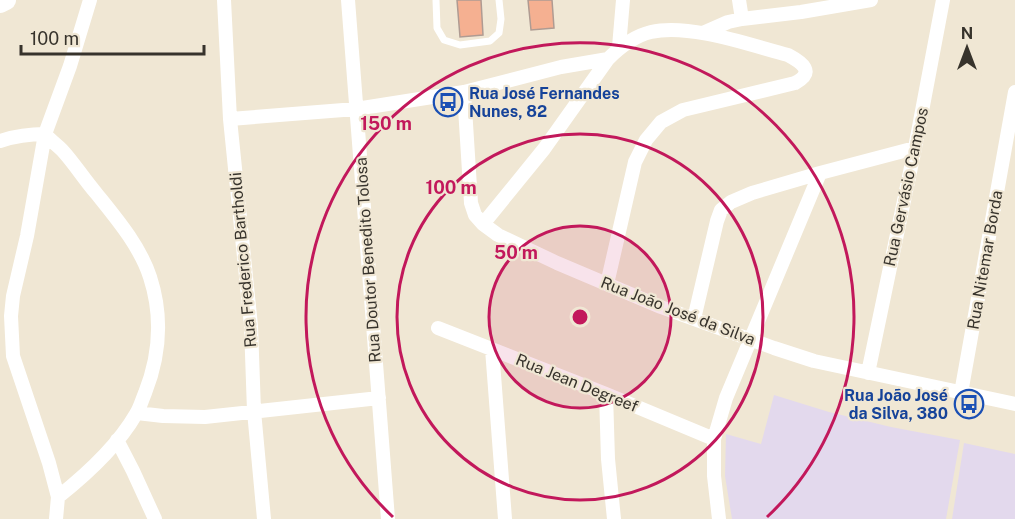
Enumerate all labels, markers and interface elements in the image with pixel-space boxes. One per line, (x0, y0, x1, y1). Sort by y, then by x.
scale bar (21, 18, 204, 56)
north arrow (937, 18, 997, 78)
text: N (961, 24, 973, 43)
text: 100 m (30, 28, 79, 49)
place label: Rua José Fernandes Nunes, 82 (469, 84, 620, 121)
bus stop icon: Rua José Fernandes Nunes, 82 (432, 86, 464, 118)
street label: Rua Gervásio Campos (880, 106, 932, 268)
text: 150 m (360, 113, 412, 134)
street label: Rua Doutor Benedito Tolosa (351, 157, 385, 363)
street label: Rua Frederico Bartholdi (226, 172, 260, 348)
text: 100 m (425, 177, 477, 198)
street label: Rua Nitemar Borda (963, 189, 1007, 331)
text: 50 m (494, 242, 538, 263)
street label: Rua João José da Silva (598, 273, 758, 349)
centre of rings (570, 307, 590, 327)
street label: Rua Jean Degreef (513, 350, 641, 416)
place label: Rua João José da Silva, 380 (844, 386, 948, 423)
bus stop icon: Rua João José da Silva, 380 (953, 388, 985, 420)

